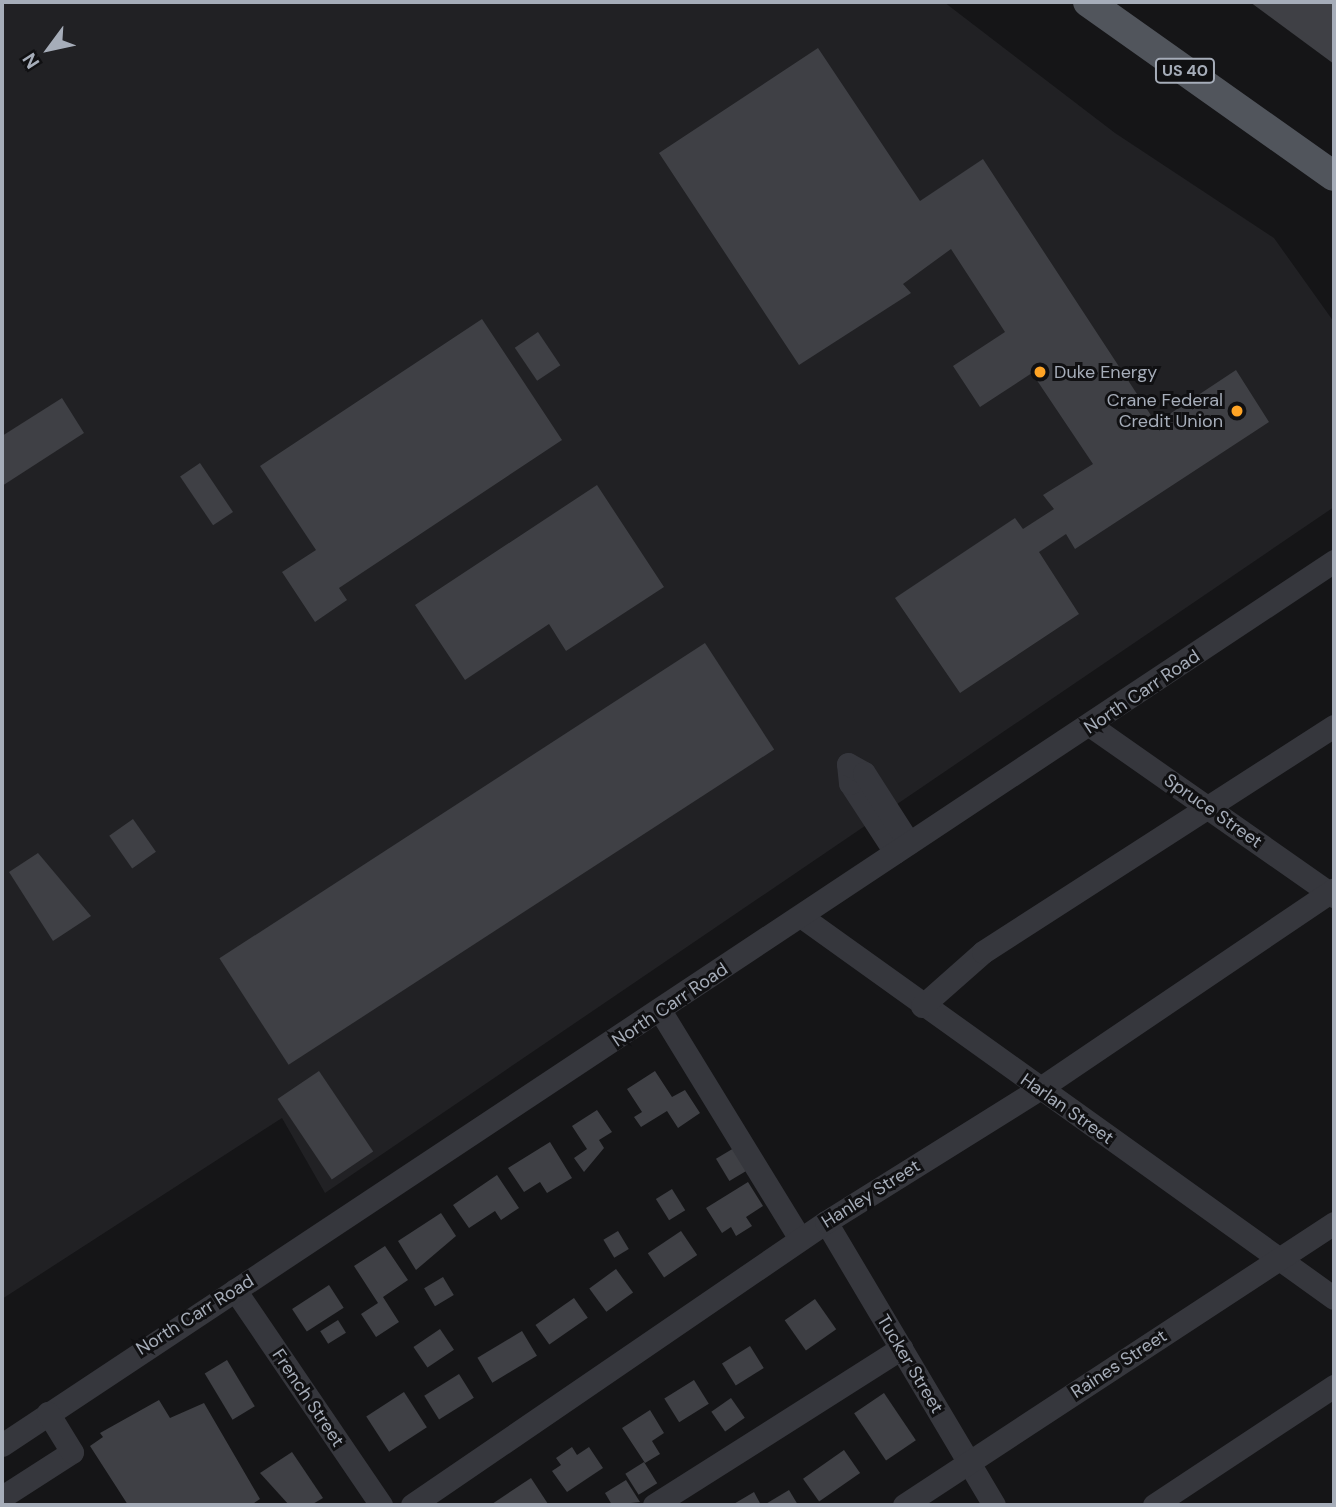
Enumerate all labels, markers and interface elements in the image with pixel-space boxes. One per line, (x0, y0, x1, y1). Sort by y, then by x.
north arrow (14, 14, 84, 84)
text: N (17, 48, 45, 73)
road number: US 40 (1154, 58, 1216, 83)
place label: Duke Energy (1054, 361, 1157, 383)
marker: Duke Energy (1032, 364, 1048, 380)
place label: Crane Federal Credit Union (1107, 390, 1223, 432)
marker: Crane Federal Credit Union (1229, 403, 1245, 419)
street label: North Carr Road (1080, 645, 1204, 739)
street label: Spruce Street (1160, 769, 1266, 853)
street label: North Carr Road (608, 958, 732, 1052)
street label: Harlan Street (1016, 1069, 1118, 1149)
street label: Hanley Street (818, 1155, 924, 1233)
street label: North Carr Road (132, 1270, 258, 1360)
street label: Tucker Street (872, 1311, 948, 1417)
street label: Raines Street (1067, 1325, 1171, 1403)
street label: French Street (267, 1345, 349, 1451)

